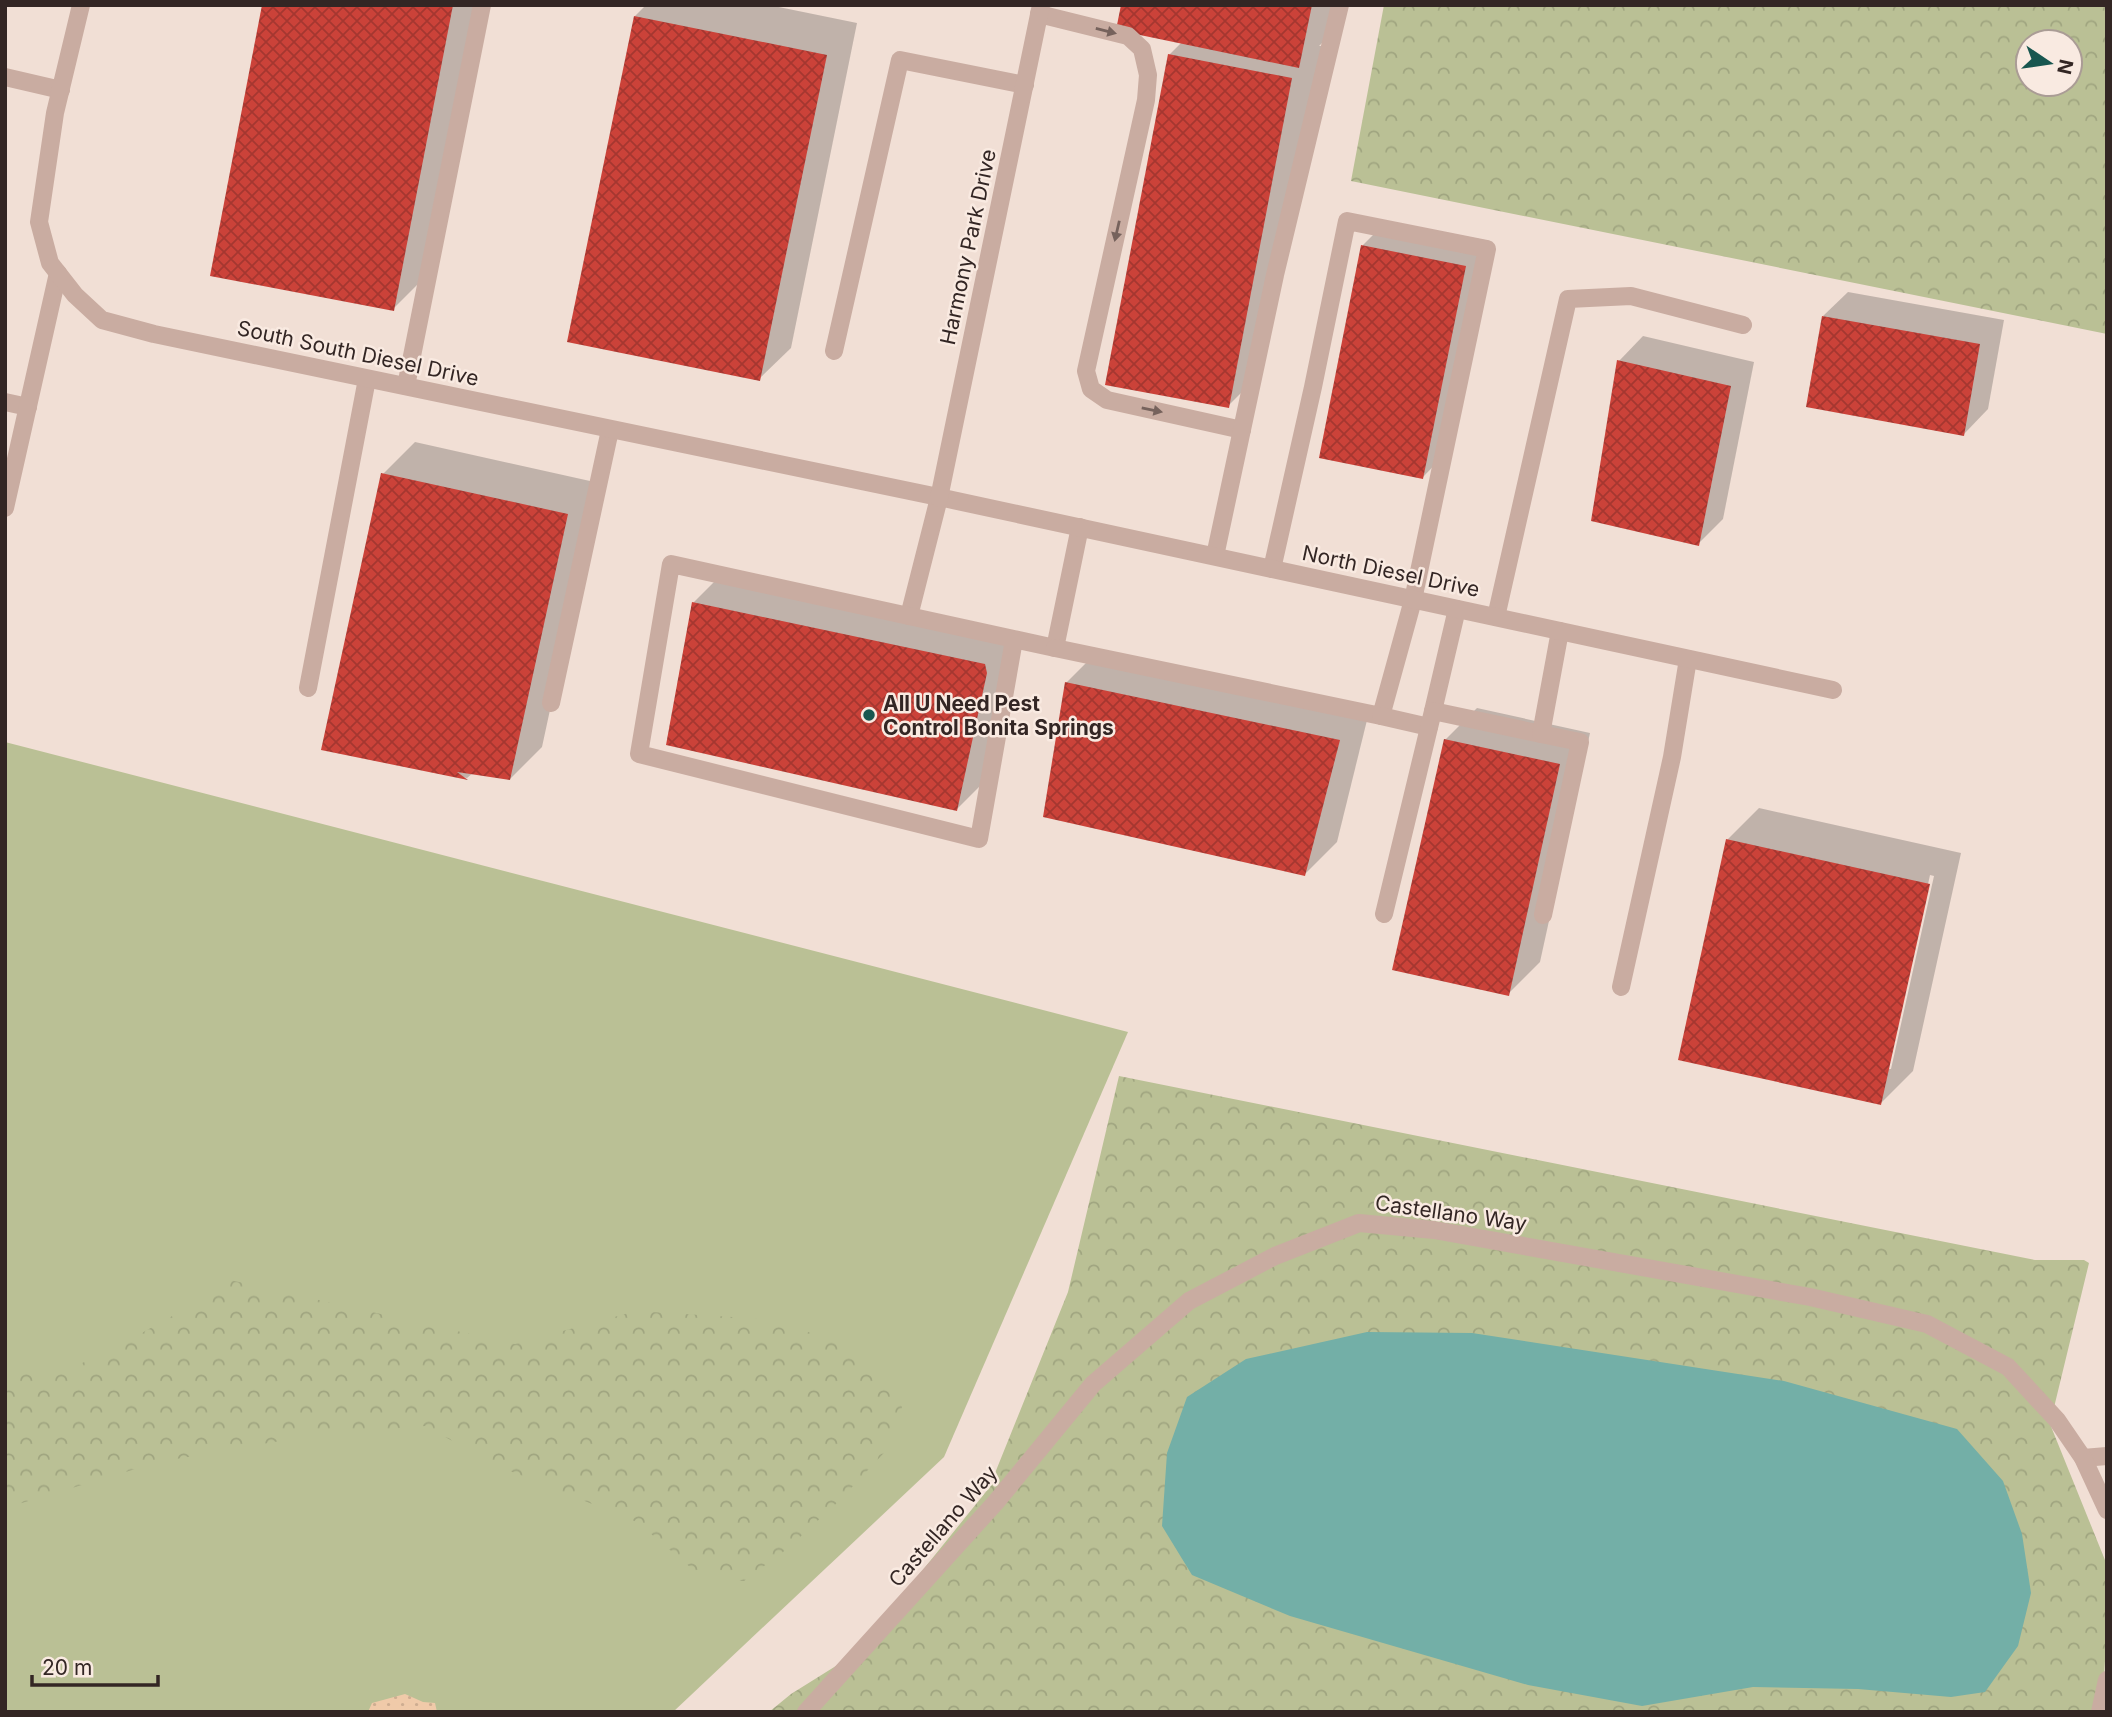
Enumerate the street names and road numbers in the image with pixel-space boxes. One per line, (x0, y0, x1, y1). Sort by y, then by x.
street label: Harmony Park Drive (935, 147, 1001, 347)
street label: South South Diesel Drive (235, 315, 481, 391)
street label: North Diesel Drive (1300, 540, 1482, 602)
street label: Castellano Way (1374, 1190, 1529, 1236)
street label: Castellano Way (883, 1460, 1003, 1592)

